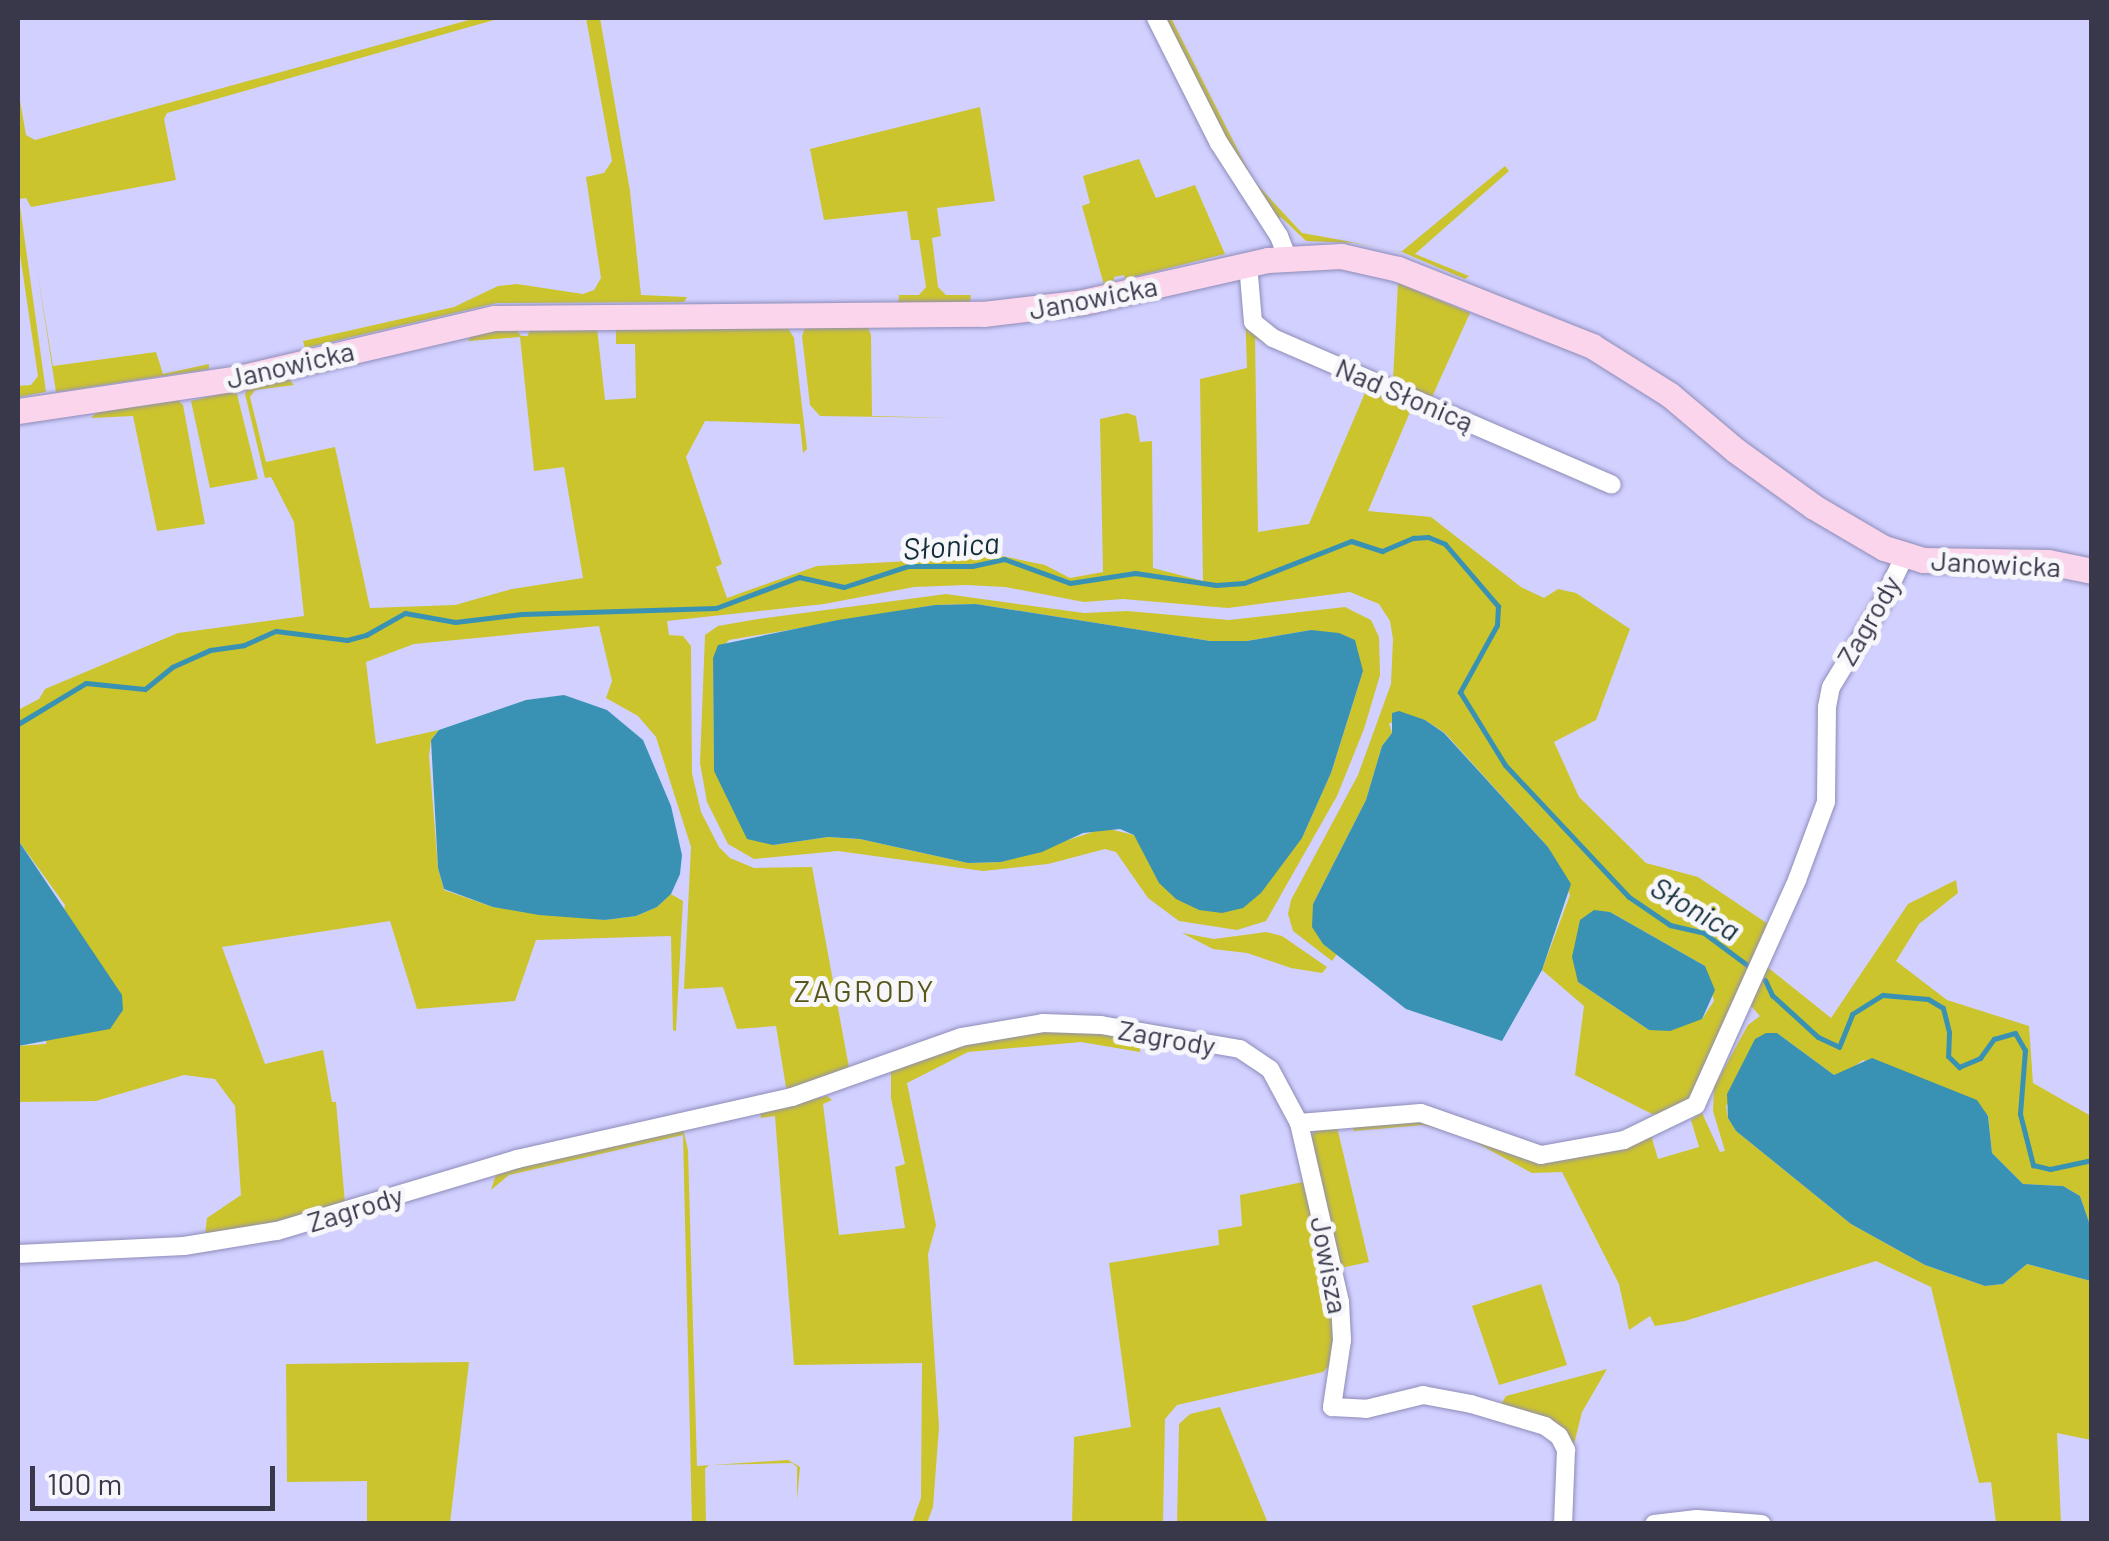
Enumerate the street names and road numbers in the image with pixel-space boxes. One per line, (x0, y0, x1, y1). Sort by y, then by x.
street label: Janowicka (1026, 268, 1160, 326)
street label: Janowicka (223, 333, 357, 395)
street label: Nad Słonicą (1331, 350, 1479, 438)
street label: Janowicka (1930, 543, 2062, 583)
street label: Zagrody (1829, 569, 1907, 671)
street label: Zagrody (1116, 1012, 1218, 1062)
street label: Zagrody (303, 1178, 407, 1238)
street label: Jowisza (1304, 1213, 1356, 1317)

